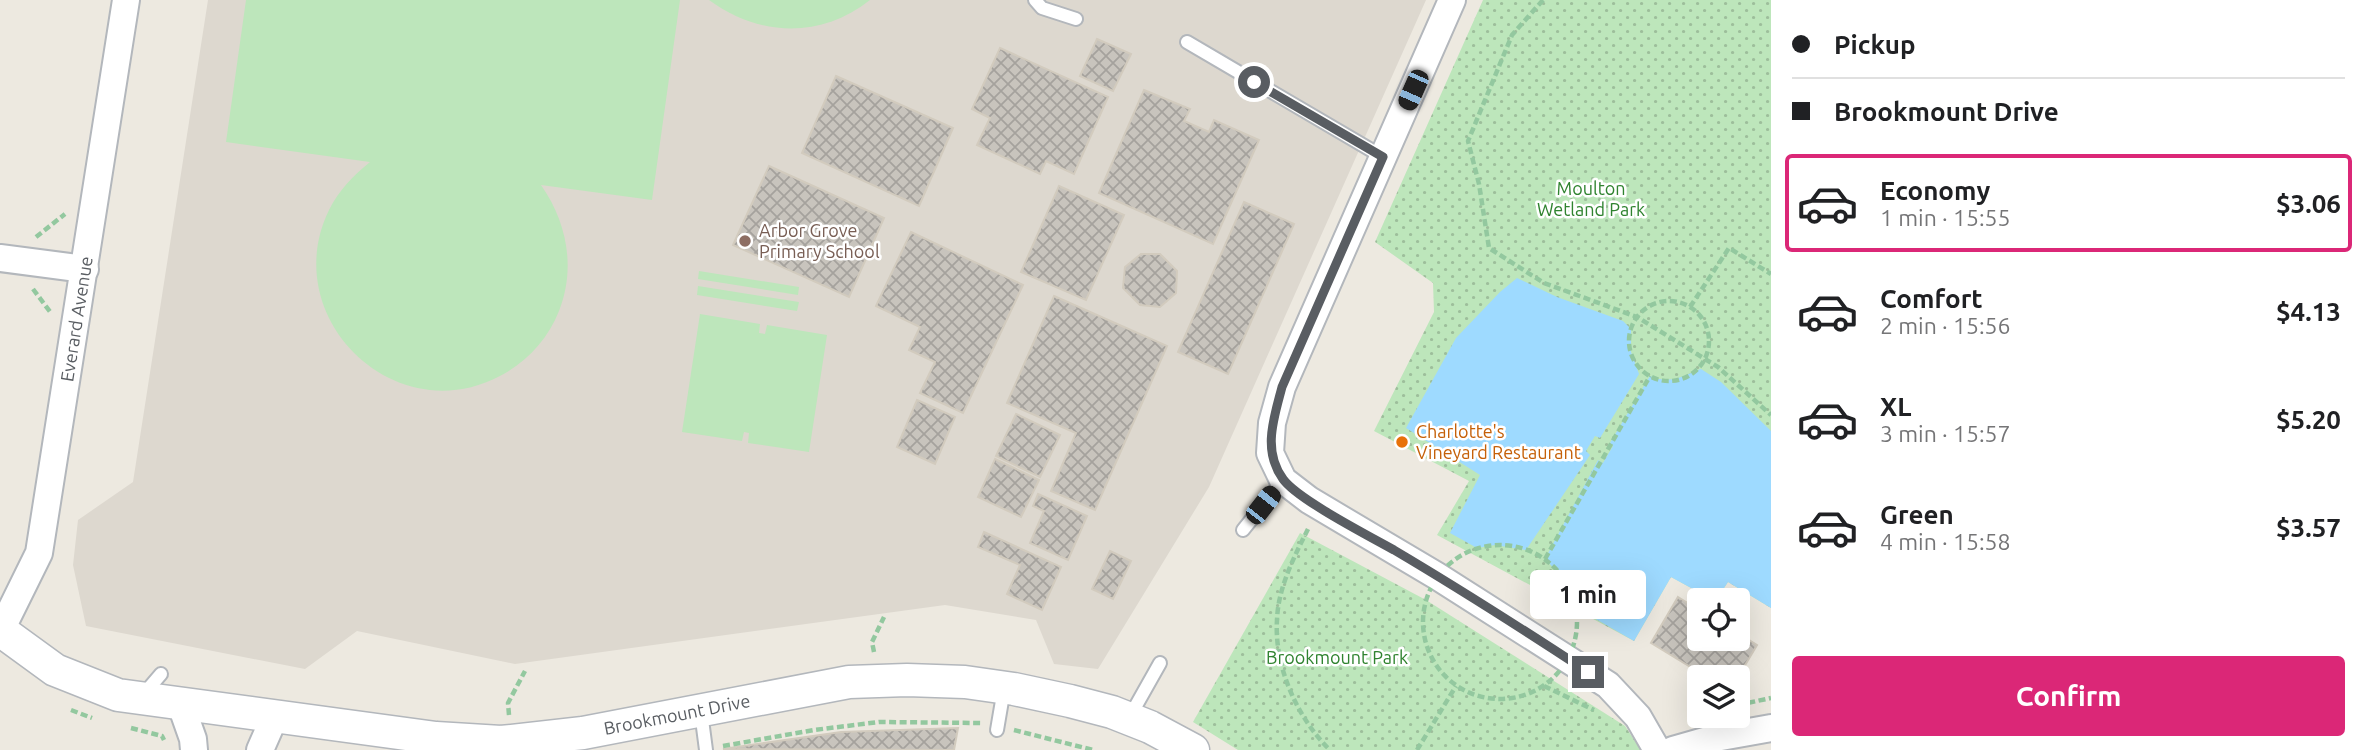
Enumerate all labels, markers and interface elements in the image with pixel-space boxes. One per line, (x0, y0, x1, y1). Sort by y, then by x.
text: Pickup (1834, 30, 1916, 59)
route start (1238, 66, 1270, 98)
car (1395, 67, 1432, 113)
text: Brookmount Drive (1834, 97, 2059, 126)
icon: car (1796, 172, 1859, 235)
text: Economy (1880, 176, 1990, 205)
park label: Moulton Wetland Park (1537, 178, 1645, 219)
text: $3.06 (2276, 189, 2341, 218)
text: 1 min · 15:55 (1880, 205, 2011, 230)
place label: Arbor Grove Primary School (759, 220, 880, 261)
marker: Arbor Grove Primary School (737, 233, 753, 249)
street label: Everard Avenue (56, 255, 96, 383)
icon: car (1796, 280, 1859, 343)
text: Comfort (1880, 284, 1983, 313)
text: $4.13 (2276, 297, 2341, 326)
text: 2 min · 15:56 (1880, 313, 2011, 338)
icon: car (1796, 388, 1859, 451)
text: XL (1880, 392, 1911, 421)
text: $5.20 (2276, 405, 2341, 434)
place label: Charlotte's Vineyard Restaurant (1416, 421, 1581, 462)
text: 3 min · 15:57 (1880, 421, 2011, 446)
marker: Charlotte's Vineyard Restaurant (1394, 434, 1410, 450)
car (1242, 482, 1285, 528)
icon: car (1796, 496, 1859, 559)
text: Green (1880, 500, 1954, 529)
text: $3.57 (2276, 513, 2341, 542)
text: 4 min · 15:58 (1880, 529, 2011, 554)
callout: 1 min (1530, 570, 1646, 620)
text: 1 min (1559, 582, 1617, 607)
map controls (1687, 588, 1750, 728)
button: locate (1687, 588, 1750, 651)
park label: Brookmount Park (1266, 647, 1408, 667)
route end (1572, 656, 1604, 688)
button: Confirm (1792, 656, 2345, 736)
button: layers (1687, 665, 1750, 728)
street label: Brookmount Drive (602, 690, 752, 738)

